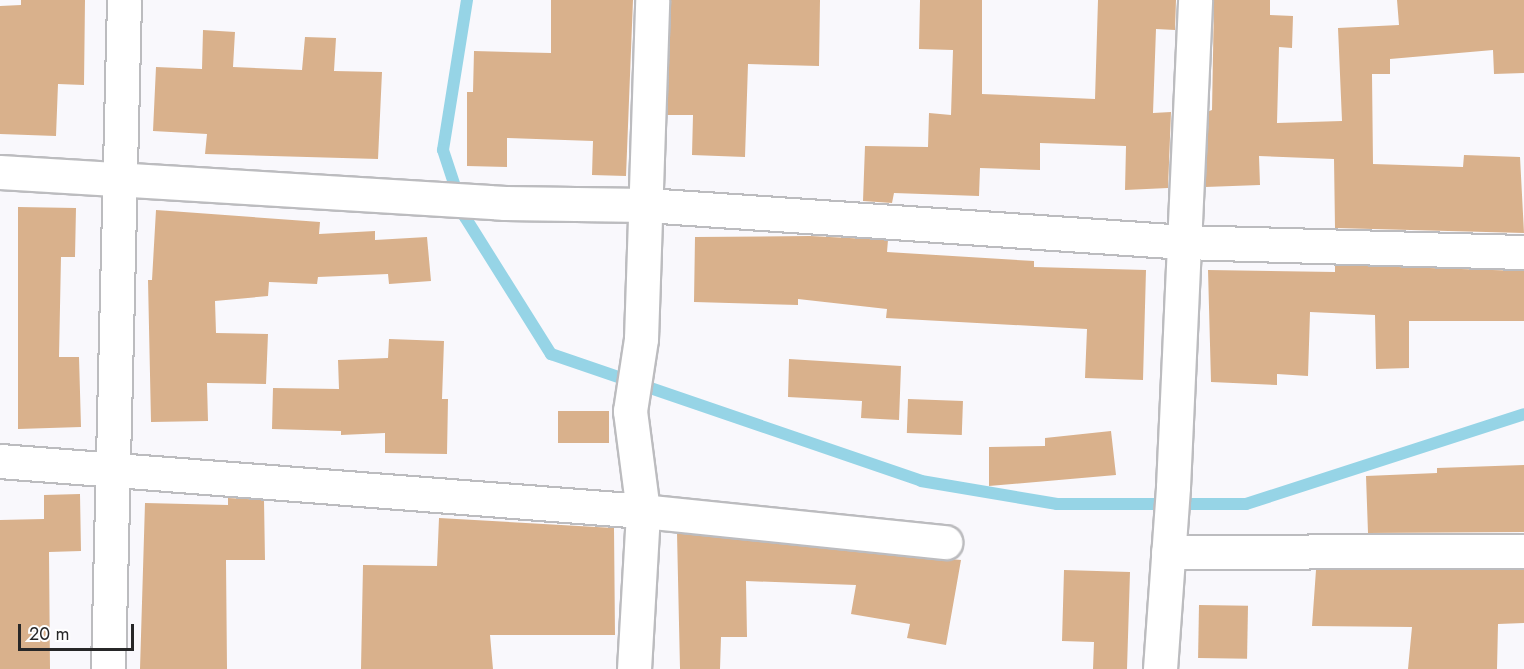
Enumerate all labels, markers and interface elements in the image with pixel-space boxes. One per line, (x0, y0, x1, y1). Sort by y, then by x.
scale bar (21, 612, 136, 650)
text: 20 m (29, 621, 69, 647)

